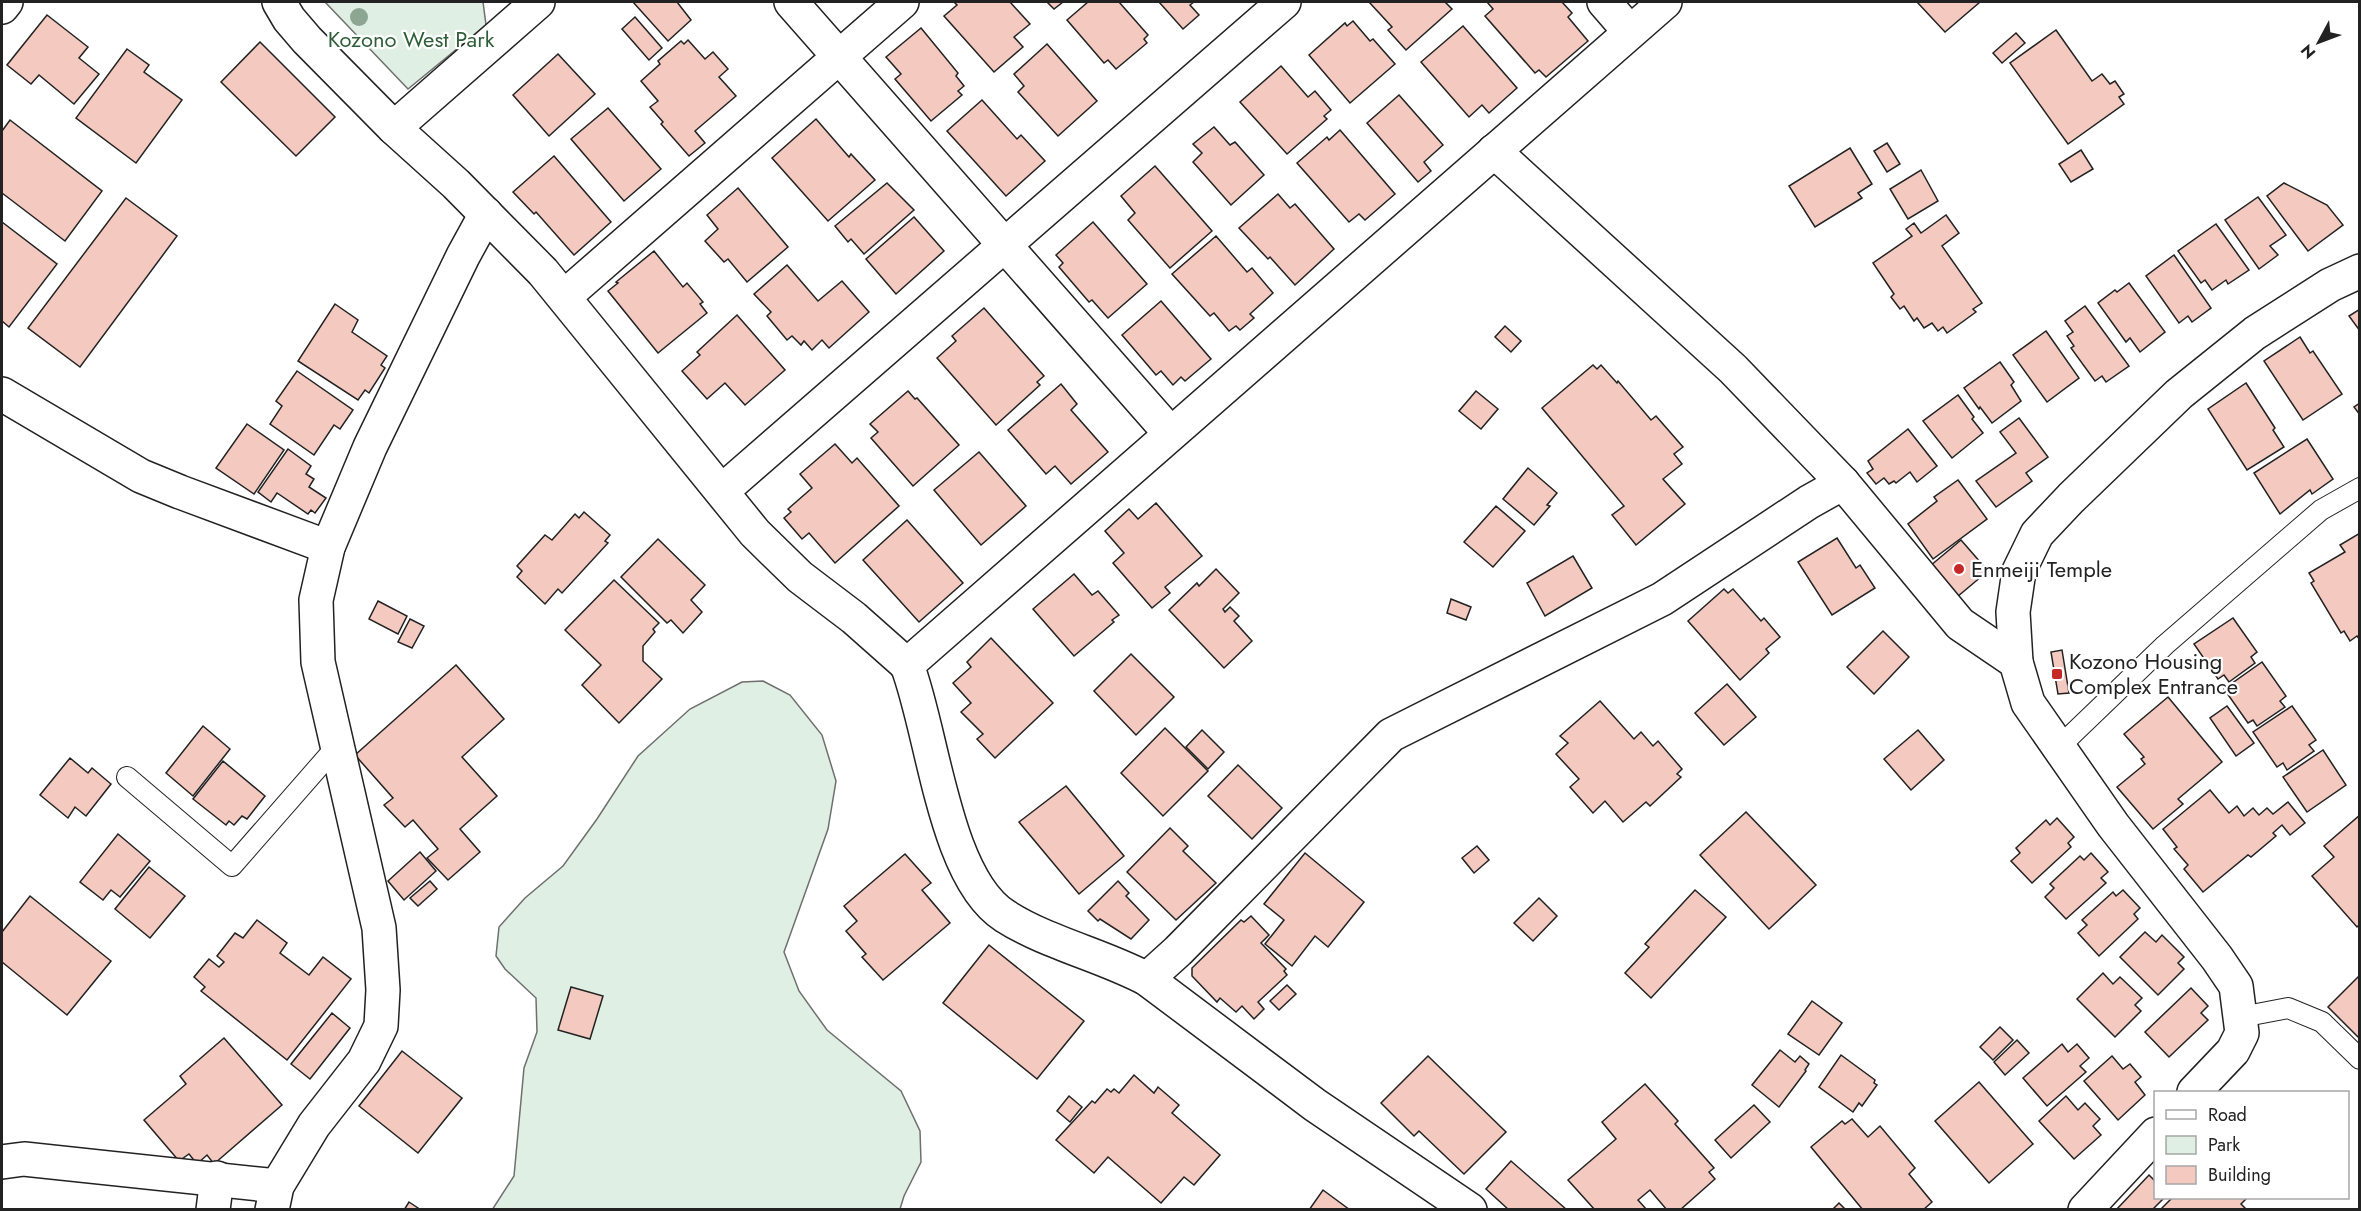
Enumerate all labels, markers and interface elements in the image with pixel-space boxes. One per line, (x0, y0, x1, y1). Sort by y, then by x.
north arrow (2289, 12, 2349, 72)
park label: Kozono West Park (328, 23, 495, 55)
text: N (2295, 39, 2321, 64)
place label: Enmeiji Temple (1971, 553, 2112, 585)
marker: Enmeiji Temple (1952, 562, 1966, 576)
place label: Kozono Housing Complex Entrance (2069, 645, 2238, 702)
marker: Kozono Housing Complex Entrance (2050, 667, 2064, 681)
legend (2154, 1091, 2349, 1199)
text: Road (2208, 1102, 2247, 1128)
text: Park (2208, 1132, 2240, 1158)
text: Building (2208, 1162, 2271, 1188)

